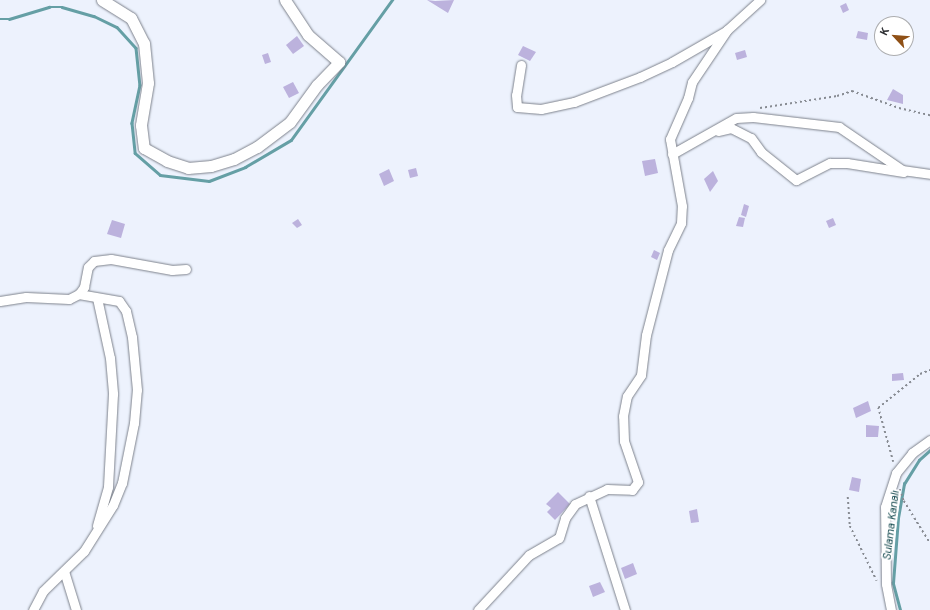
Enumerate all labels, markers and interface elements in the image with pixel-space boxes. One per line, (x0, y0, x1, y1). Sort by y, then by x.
north arrow (874, 16, 914, 56)
text: K (876, 25, 892, 37)
water label: Sulama Kanalı (880, 490, 902, 560)

